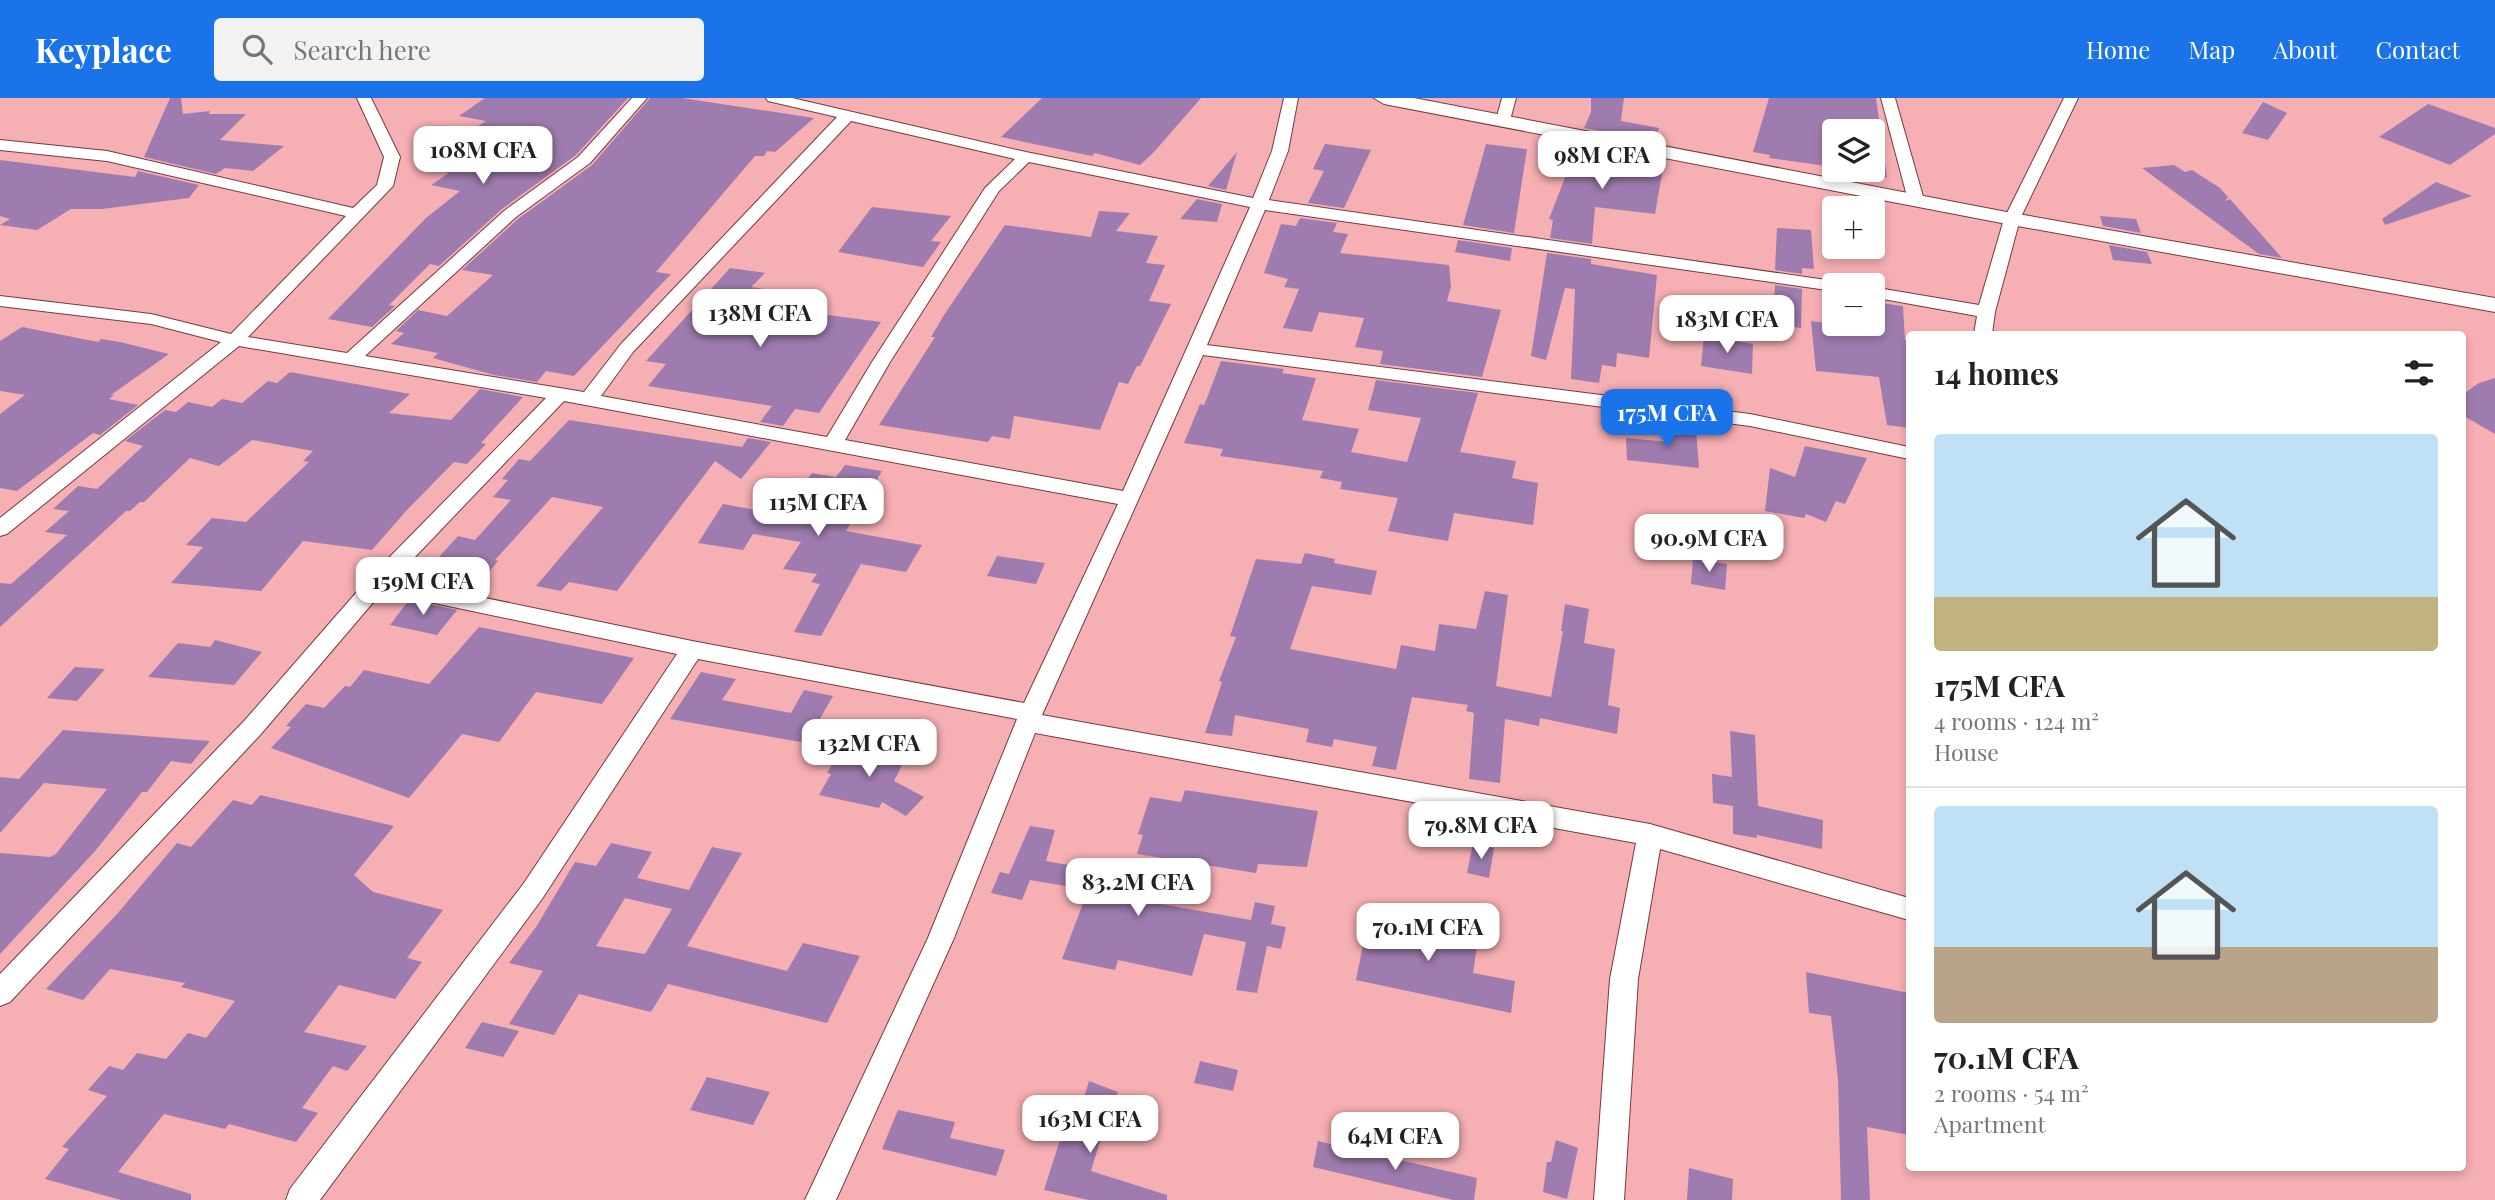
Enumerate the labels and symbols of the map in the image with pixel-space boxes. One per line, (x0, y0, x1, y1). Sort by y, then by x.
pin: 108M CFA (411, 126, 555, 186)
pin: 98M CFA (1537, 132, 1667, 191)
pin: 138M CFA (688, 289, 832, 349)
pin: 183M CFA (1655, 296, 1799, 355)
pin: 175M CFA (1595, 390, 1739, 449)
pin: 115M CFA (746, 478, 890, 538)
pin: 90.9M CFA (1629, 514, 1789, 574)
pin: 159M CFA (351, 558, 495, 617)
pin: 132M CFA (797, 720, 941, 779)
pin: 79.8M CFA (1401, 802, 1561, 861)
pin: 83.2M CFA (1058, 858, 1218, 918)
pin: 70.1M CFA (1348, 904, 1508, 963)
pin: 163M CFA (1018, 1096, 1162, 1155)
pin: 64M CFA (1330, 1112, 1460, 1172)

